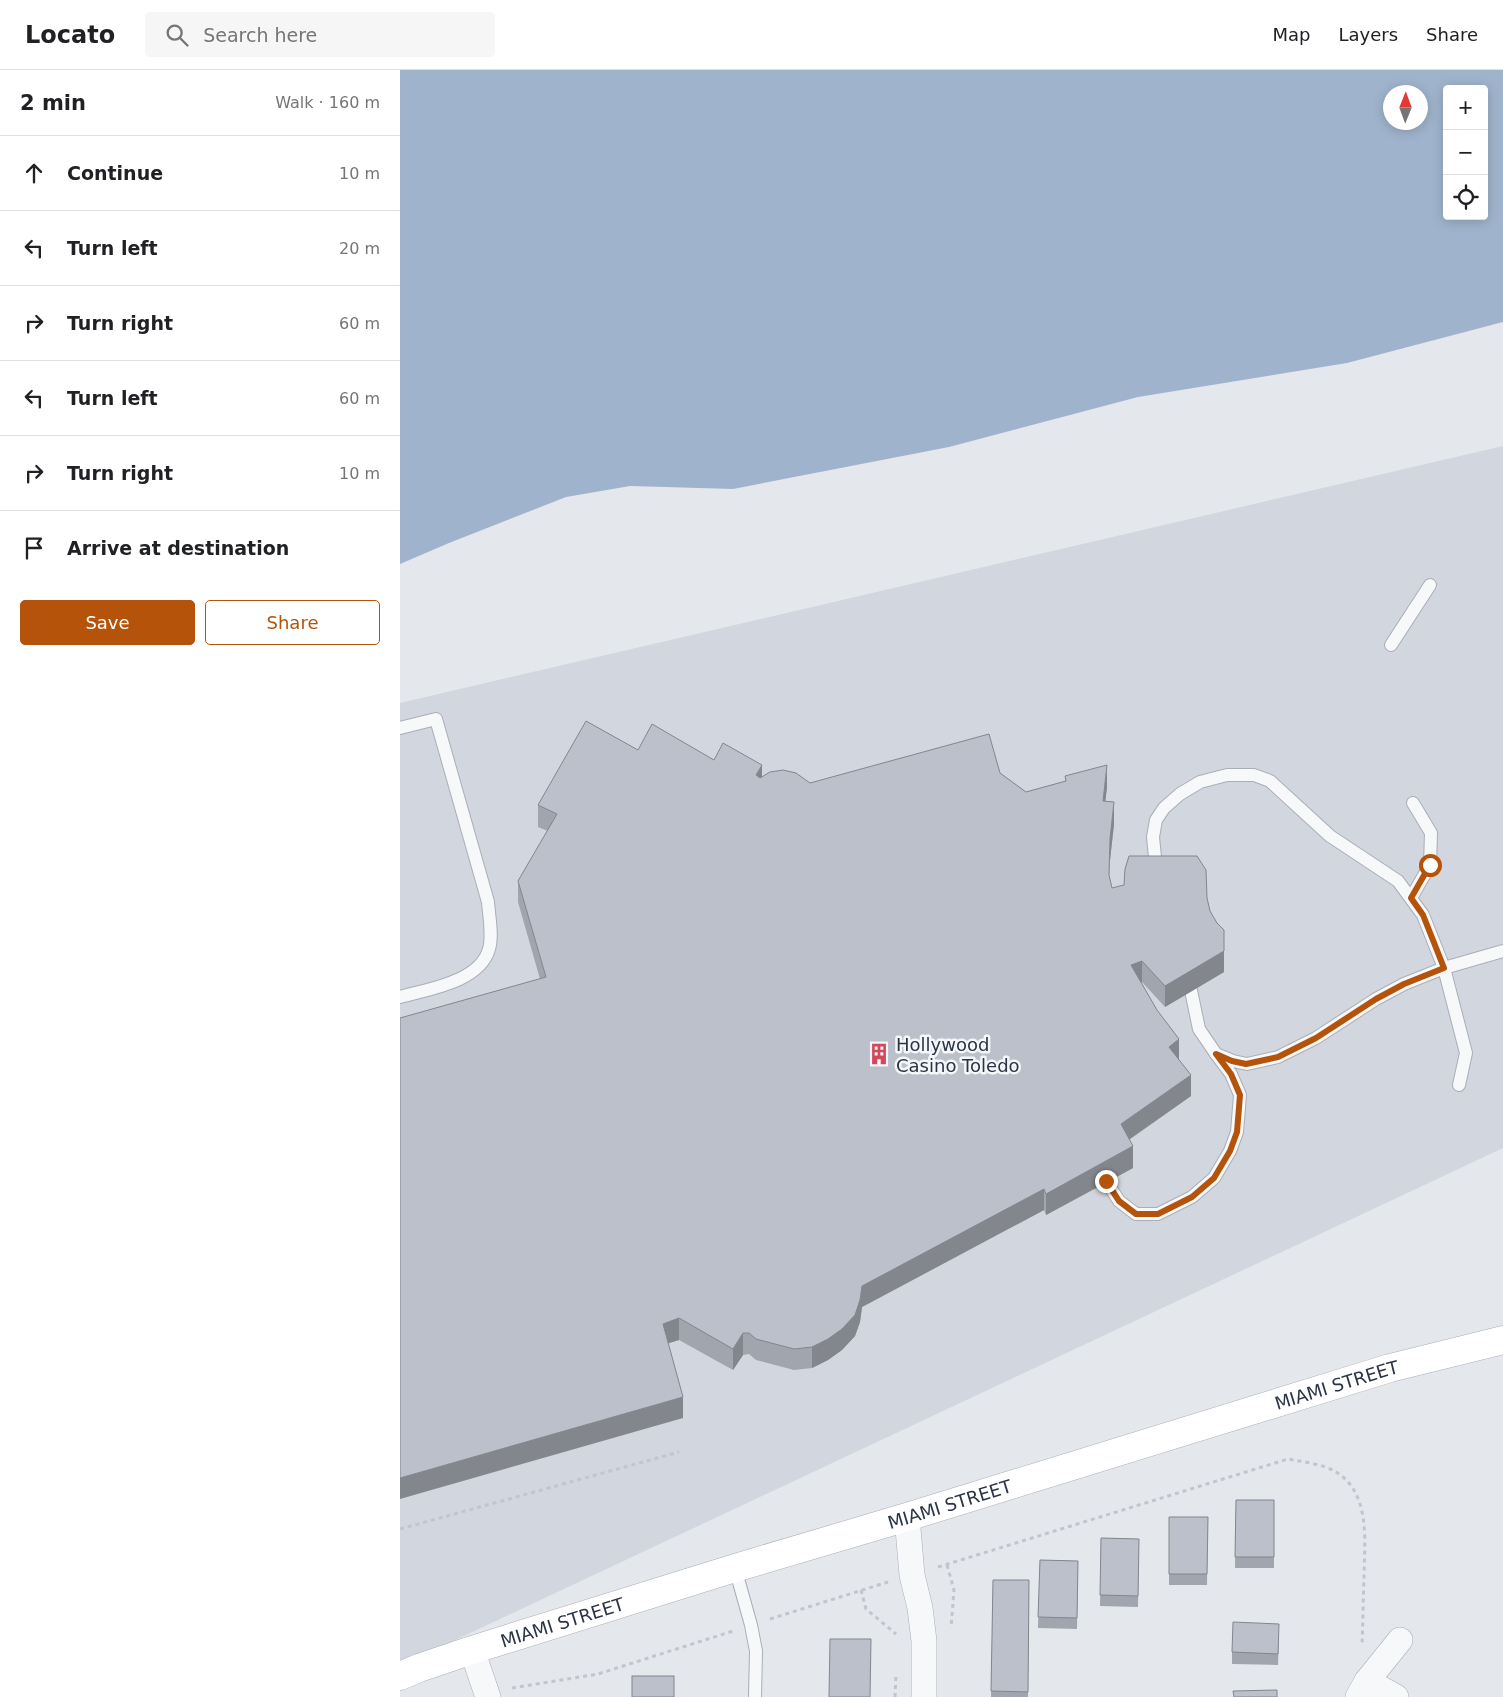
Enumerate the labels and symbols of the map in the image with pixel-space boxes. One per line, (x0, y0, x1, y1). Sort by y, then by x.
north arrow (1383, 85, 1428, 130)
route start (1419, 854, 1442, 877)
place label: Hollywood Casino Toledo (896, 1034, 1020, 1076)
building icon: Hollywood Casino Toledo (866, 1041, 892, 1067)
route end (1095, 1170, 1118, 1193)
street label: MIAMI STREET (1272, 1356, 1402, 1413)
street label: MIAMI STREET (885, 1475, 1015, 1533)
street label: MIAMI STREET (498, 1592, 628, 1651)

